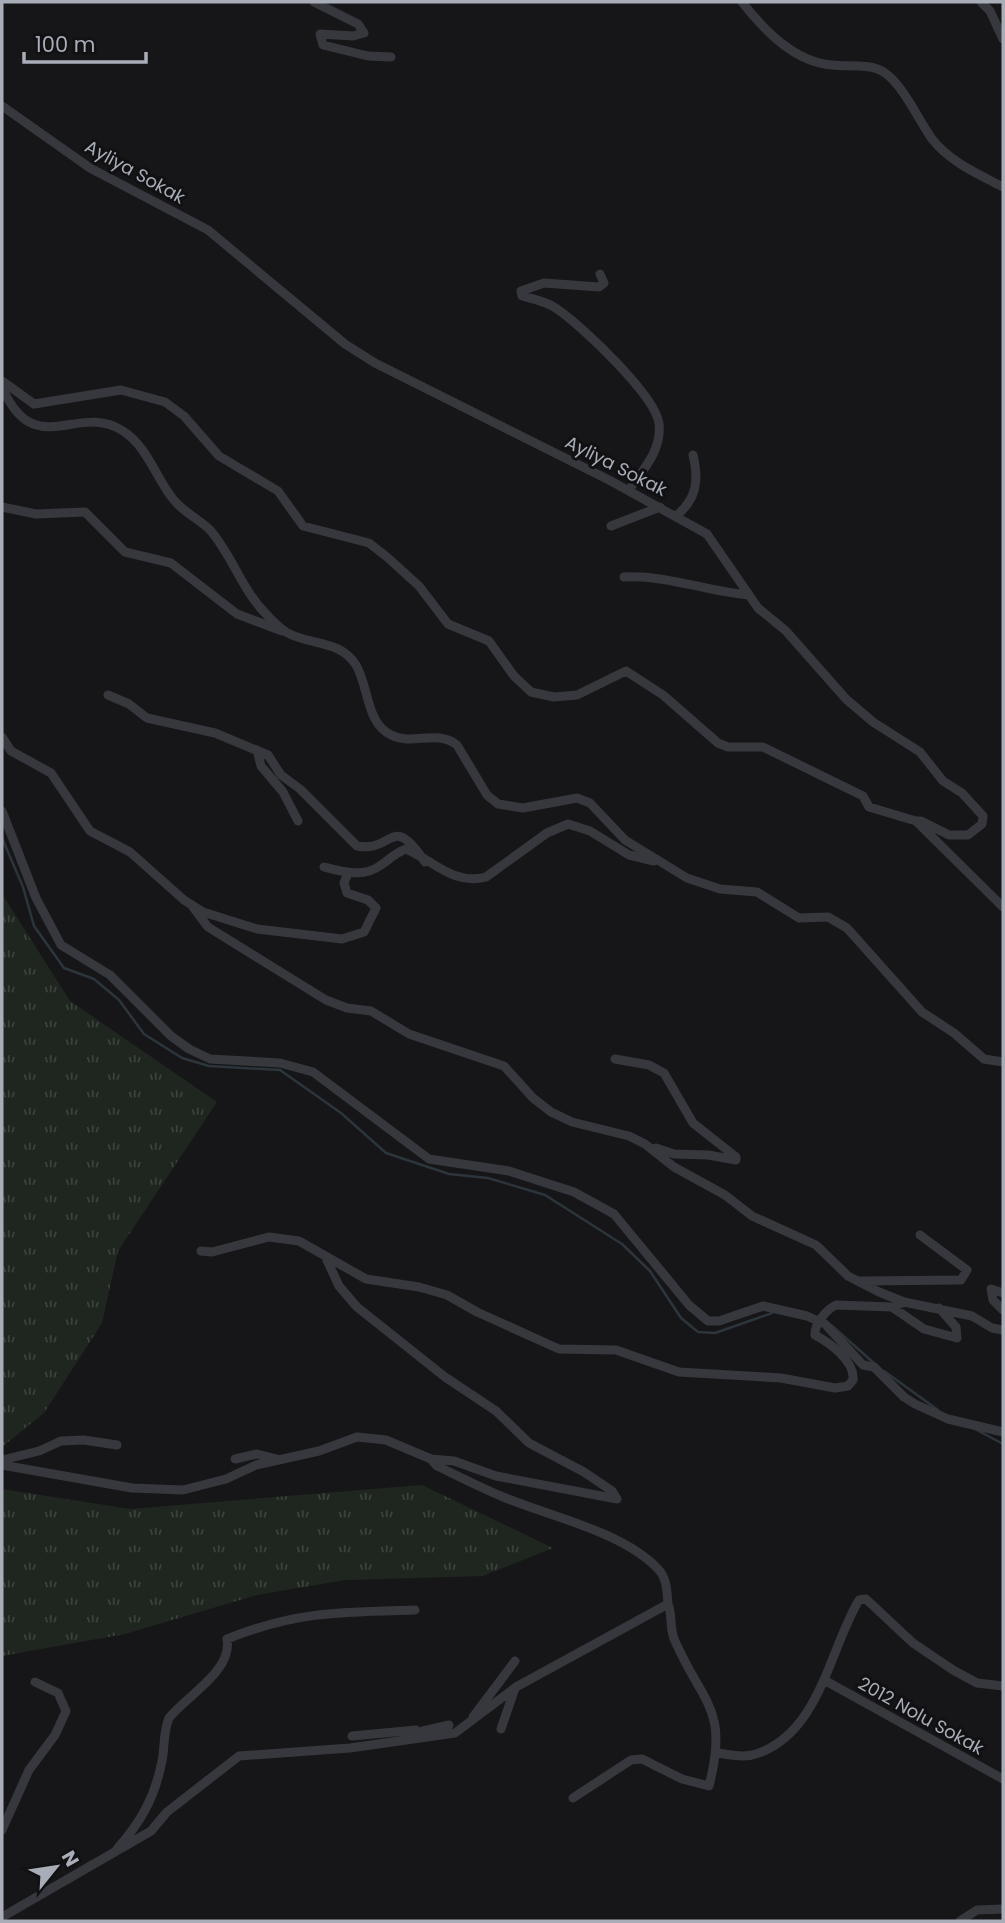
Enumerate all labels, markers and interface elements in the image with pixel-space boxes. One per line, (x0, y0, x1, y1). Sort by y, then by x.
scale bar (24, 21, 147, 65)
text: 100 m (35, 30, 95, 59)
street label: Ayliya Sokak (81, 134, 190, 210)
street label: Ayliya Sokak (561, 429, 672, 502)
street label: 2012 Nolu Sokak (854, 1671, 989, 1761)
north arrow (21, 1832, 91, 1902)
text: N (55, 1846, 86, 1872)

